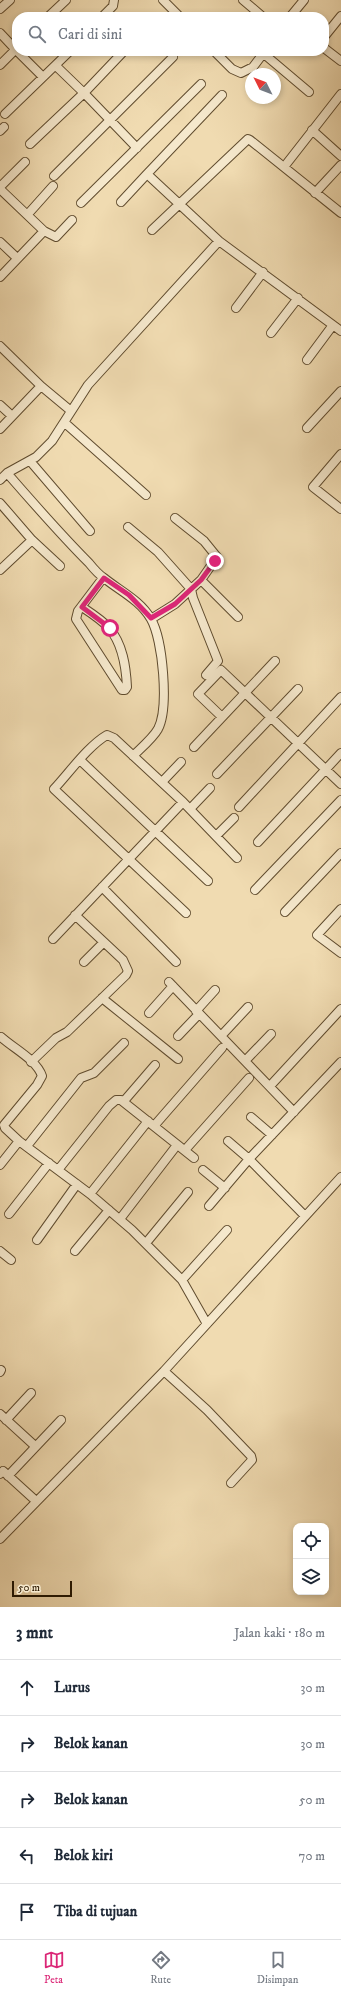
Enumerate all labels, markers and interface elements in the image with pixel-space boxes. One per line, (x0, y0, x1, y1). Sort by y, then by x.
search box (12, 12, 329, 56)
icon: search (26, 23, 48, 45)
text: Cari di sini (58, 25, 122, 44)
north arrow (245, 68, 281, 104)
route end (206, 552, 224, 570)
route start (101, 619, 119, 637)
map controls (293, 1523, 329, 1595)
button: locate (293, 1523, 329, 1559)
button: layers (293, 1559, 329, 1595)
scale bar (12, 1579, 72, 1598)
text: 50 m (18, 1581, 40, 1595)
text: 3 mnt (16, 1622, 53, 1644)
text: Jalan kaki · 180 m (234, 1625, 325, 1641)
icon: ahead (16, 1677, 38, 1699)
text: Lurus (54, 1678, 90, 1697)
text: 30 m (301, 1680, 325, 1696)
icon: right (16, 1733, 38, 1755)
text: Belok kanan (54, 1734, 128, 1753)
text: 30 m (301, 1736, 325, 1752)
icon: right (16, 1789, 38, 1811)
text: Belok kanan (54, 1790, 128, 1809)
text: 50 m (299, 1792, 325, 1808)
icon: left (16, 1845, 38, 1867)
text: Belok kiri (54, 1846, 113, 1865)
text: 70 m (299, 1848, 325, 1864)
icon: arrive (16, 1901, 38, 1923)
text: Tiba di tujuan (54, 1902, 137, 1921)
tab: Peta (43, 1949, 65, 1987)
tab: Rute (150, 1949, 172, 1987)
tab: Disimpan (257, 1949, 298, 1987)

